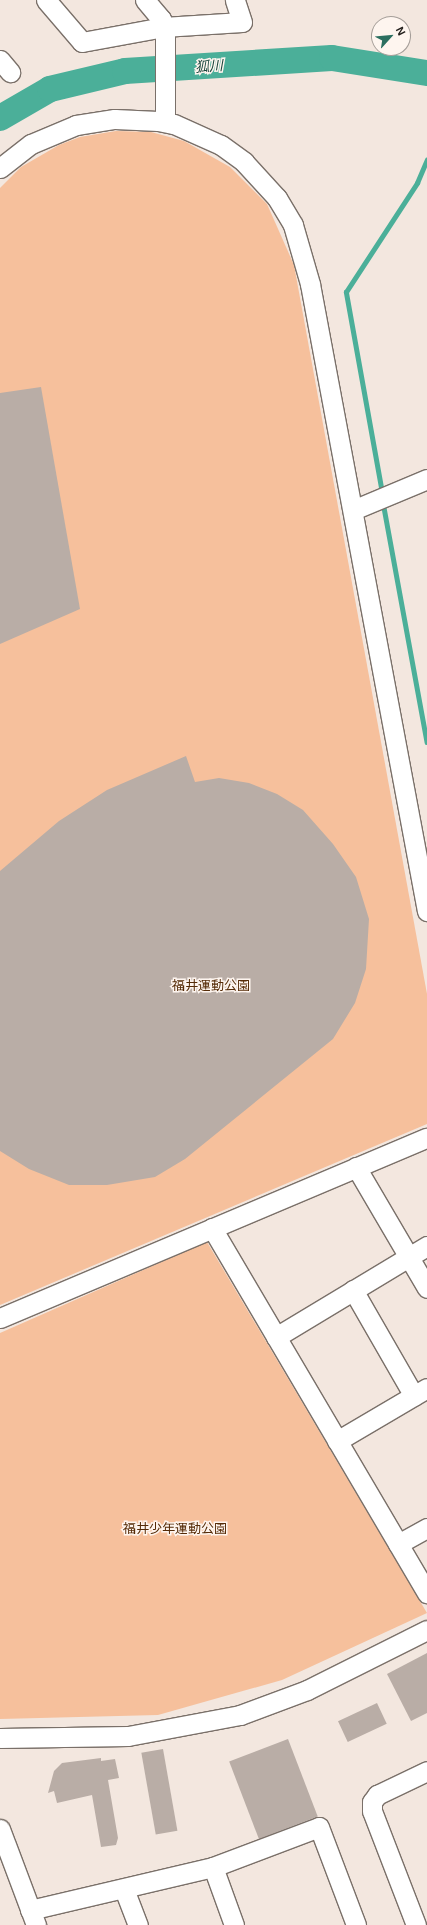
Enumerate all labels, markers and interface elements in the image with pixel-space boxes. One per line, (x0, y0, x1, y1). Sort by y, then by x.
north arrow (371, 16, 411, 56)
text: N (394, 25, 408, 37)
water label: 狐川 (194, 57, 224, 75)
park label: 福井運動公園 (172, 978, 250, 994)
park label: 福井少年運動公園 (123, 1521, 227, 1537)

